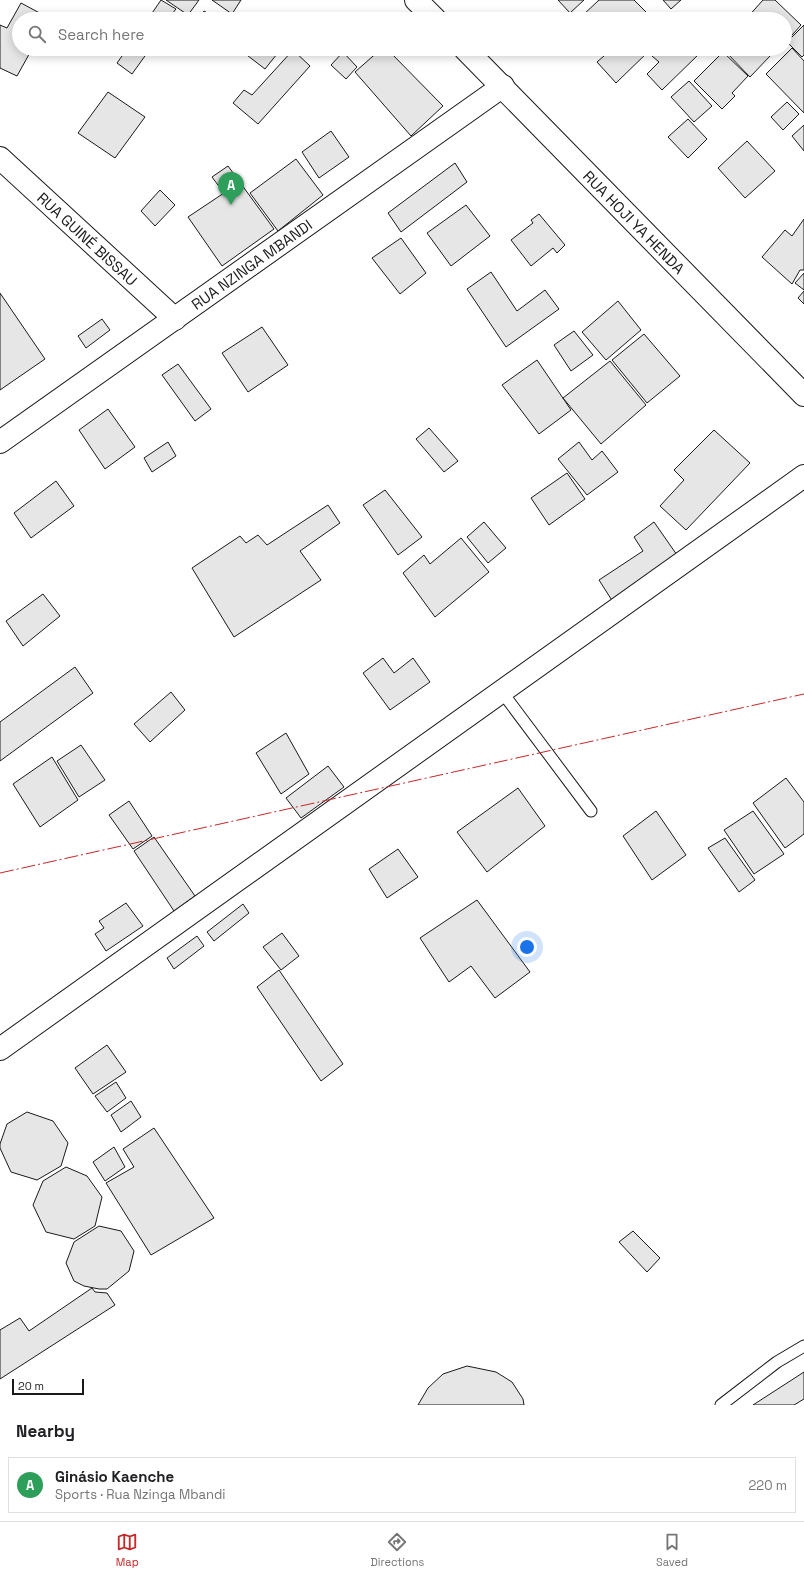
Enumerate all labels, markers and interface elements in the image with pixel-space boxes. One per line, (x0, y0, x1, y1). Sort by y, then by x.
search box (12, 12, 792, 56)
icon: search (26, 23, 48, 45)
text: Search here (58, 25, 144, 44)
street label: RUA HOJI YA HENDA (580, 166, 690, 278)
pin: A (218, 172, 244, 205)
street label: RUA GUINÉ BISSAU (34, 188, 142, 289)
street label: RUA NZINGA MBANDI (187, 215, 315, 313)
your location (517, 937, 537, 957)
scale bar (12, 1377, 84, 1396)
text: 20 m (18, 1379, 44, 1393)
text: Nearby (16, 1420, 75, 1442)
text: Ginásio Kaenche (55, 1467, 174, 1486)
text: A (26, 1477, 34, 1494)
text: 220 m (748, 1477, 787, 1494)
text: Sports · Rua Nzinga Mbandi (55, 1486, 226, 1503)
tab: Map (116, 1531, 139, 1569)
tab: Directions (370, 1531, 424, 1569)
tab: Saved (656, 1531, 688, 1569)

